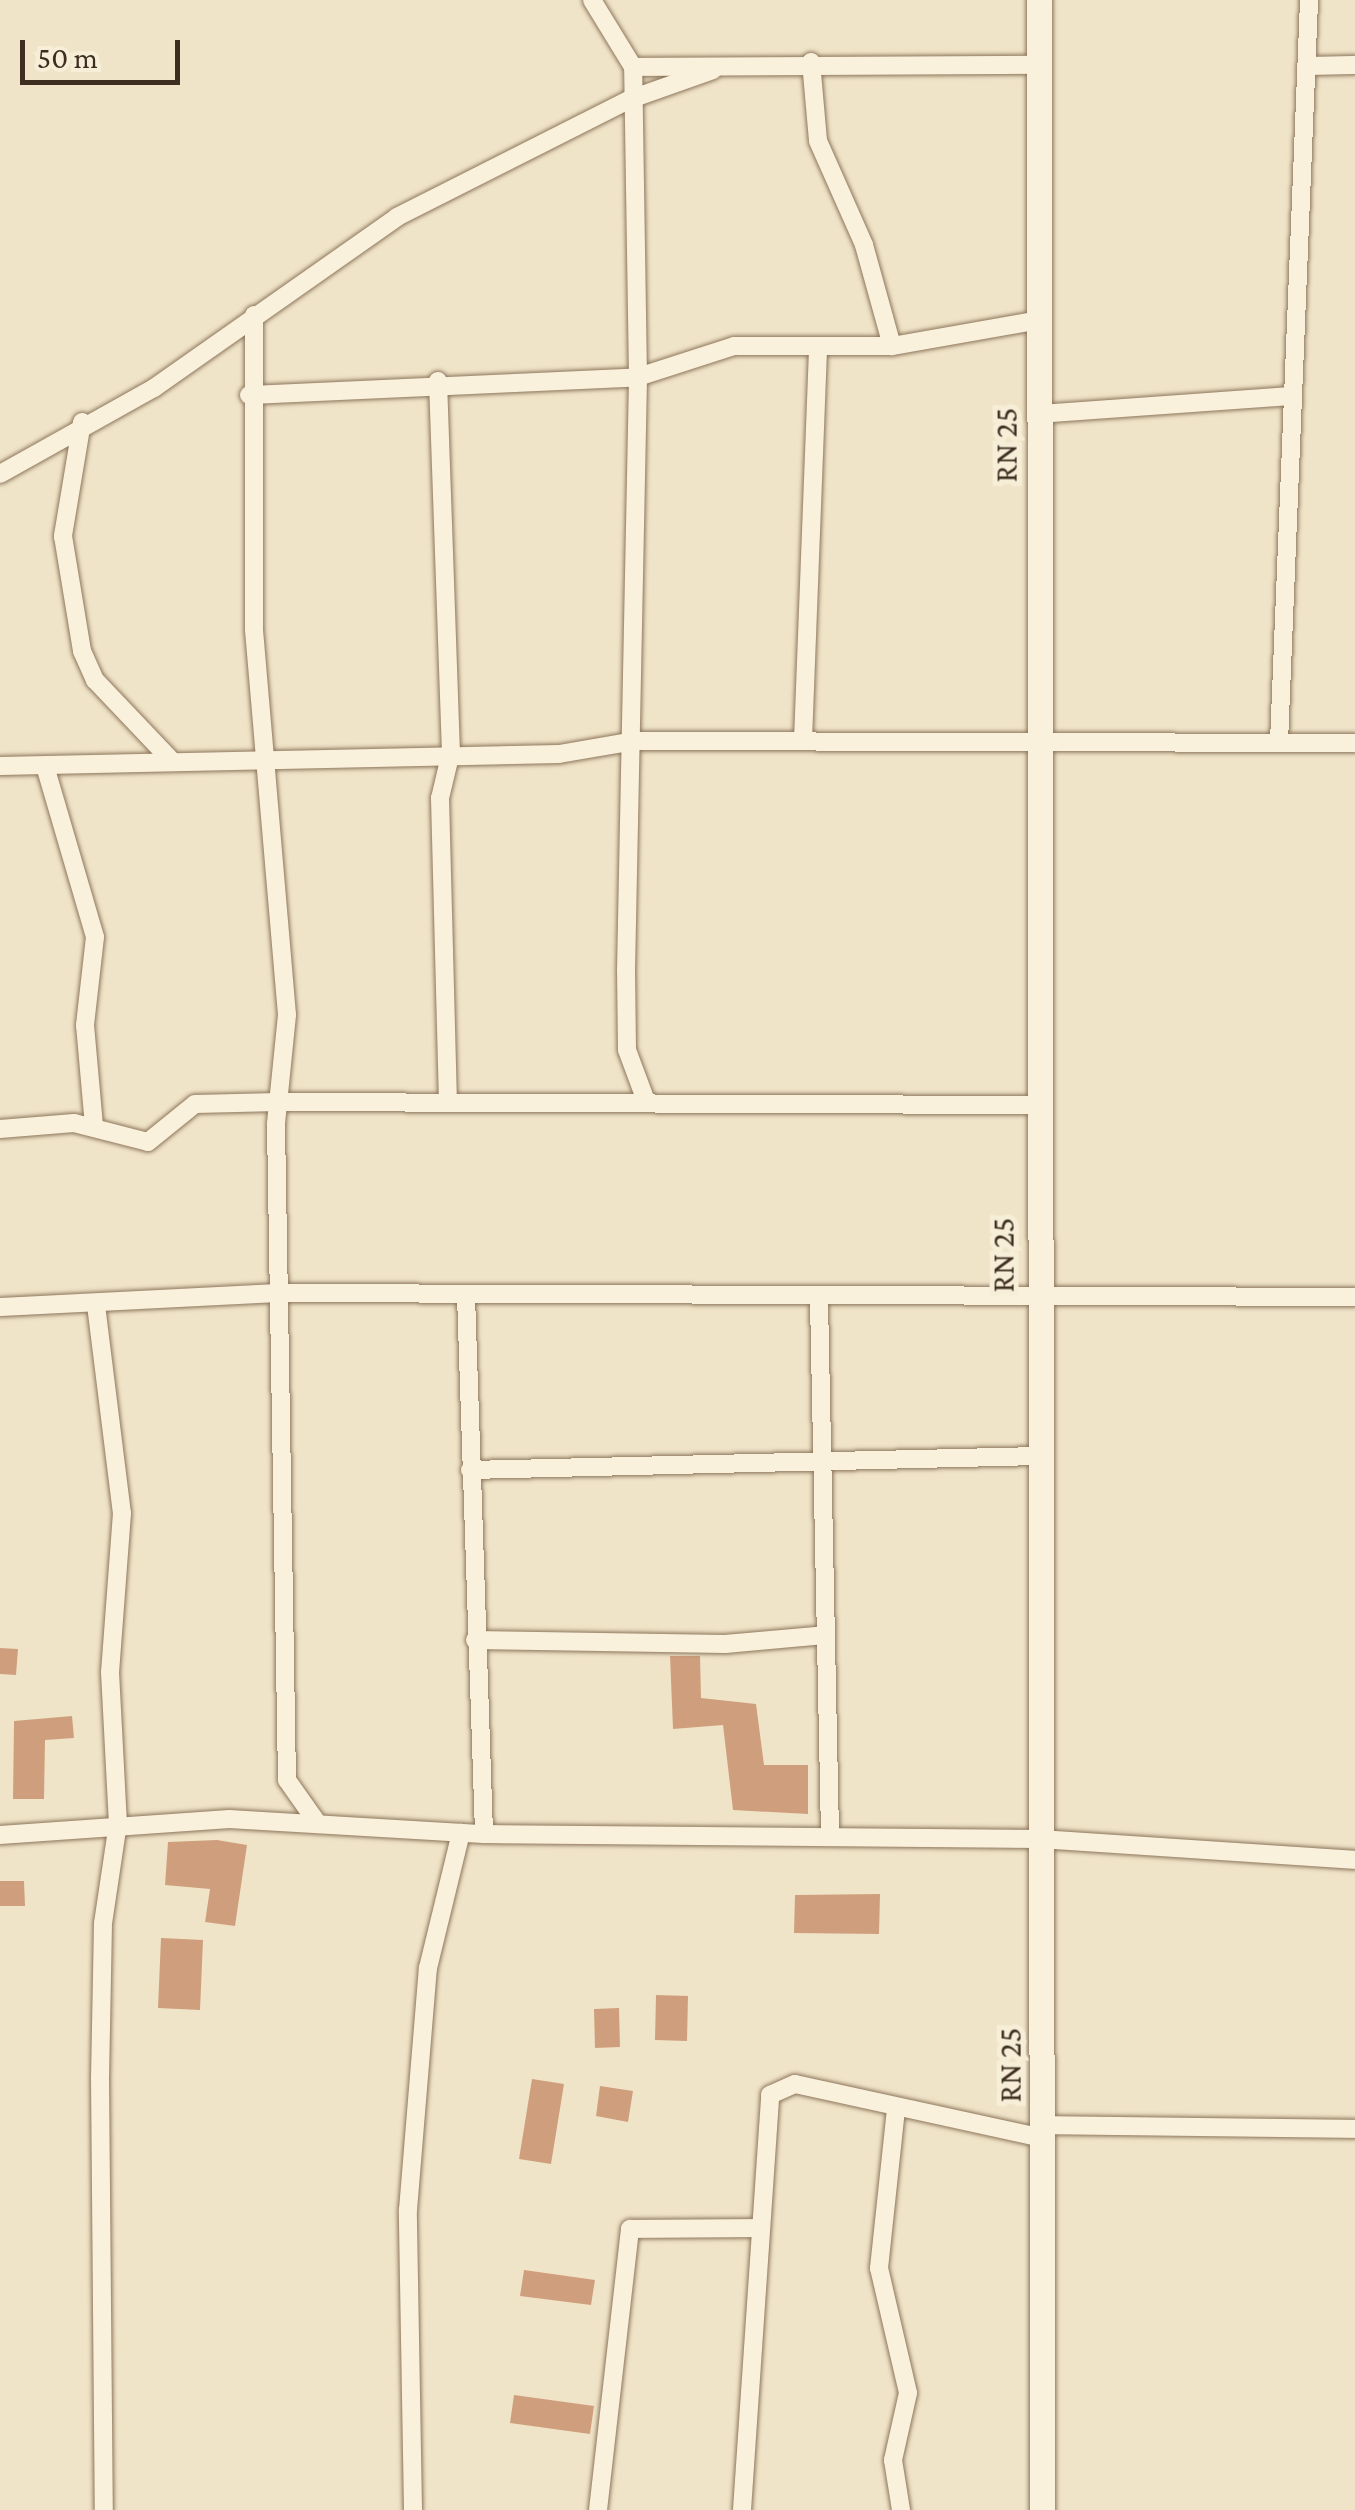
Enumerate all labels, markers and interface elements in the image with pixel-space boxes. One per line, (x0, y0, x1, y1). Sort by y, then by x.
scale bar (25, 20, 185, 82)
text: 50 m (37, 41, 98, 74)
street label: RN 25 (987, 407, 1025, 483)
street label: RN 25 (984, 1217, 1022, 1293)
street label: RN 25 (991, 2027, 1029, 2103)

